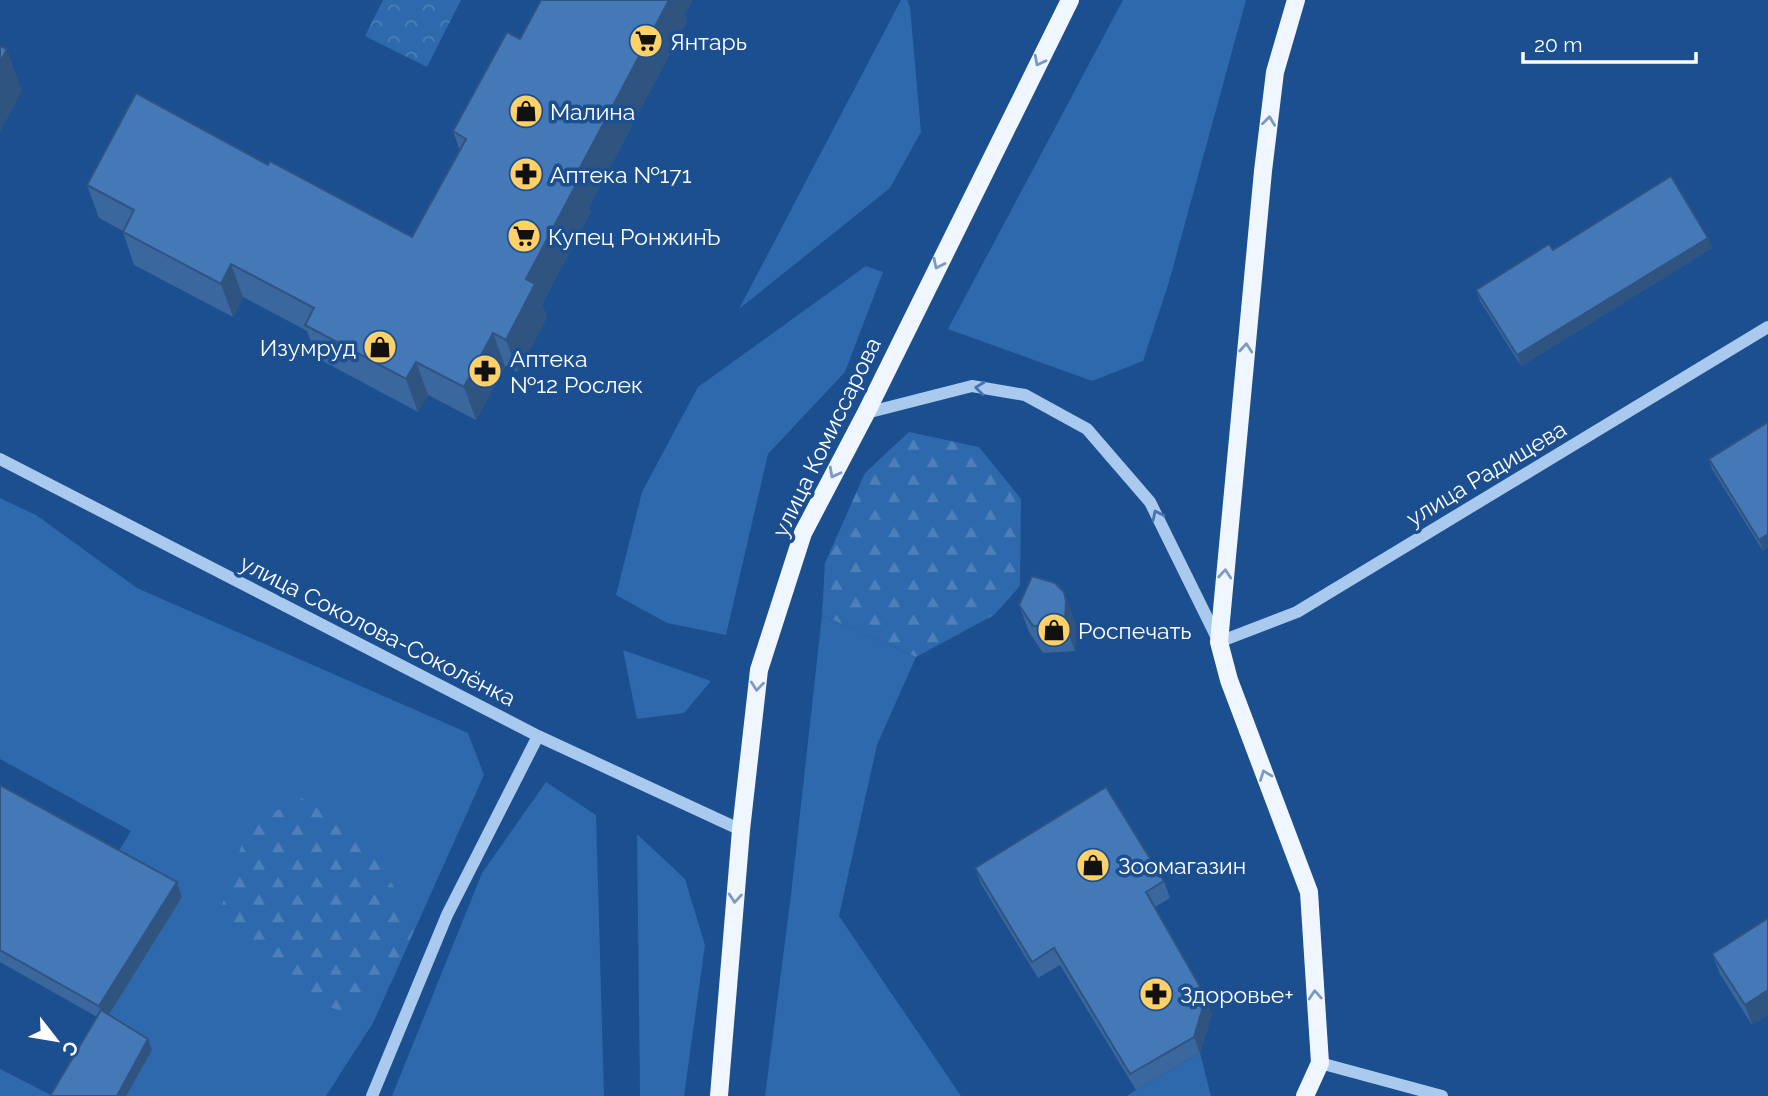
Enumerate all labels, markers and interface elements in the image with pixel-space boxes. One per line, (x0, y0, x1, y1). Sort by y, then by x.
scale bar (1523, 21, 1696, 65)
supermarket icon: Янтарь (627, 22, 665, 60)
place label: Янтарь (670, 28, 747, 55)
text: 20 m (1534, 32, 1582, 57)
one-way arrow (1034, 54, 1048, 66)
shop icon: Малина (507, 92, 545, 130)
place label: Малина (550, 98, 635, 125)
one-way arrow (1261, 115, 1276, 127)
pharmacy icon: Аптека №171 (507, 155, 545, 193)
place label: Аптека №171 (550, 161, 692, 188)
supermarket icon: Купец РонжинЪ (505, 217, 543, 255)
place label: Купец РонжинЪ (548, 223, 721, 250)
one-way arrow (932, 257, 946, 269)
shop icon: Изумруд (361, 328, 399, 366)
street label: улица Комиссарова (766, 333, 886, 541)
place label: Изумруд (260, 334, 356, 361)
one-way arrow (1238, 342, 1253, 353)
place label: Аптека №12 Рослек (510, 345, 643, 398)
pharmacy icon: Аптека №12 Рослек (466, 352, 504, 390)
one-way arrow (974, 381, 985, 396)
street label: улица Радищева (1401, 415, 1571, 531)
one-way arrow (829, 466, 843, 478)
one-way arrow (1151, 510, 1165, 522)
street label: улица Соколова-Соколёнка (236, 549, 520, 711)
one-way arrow (1218, 568, 1233, 580)
shop icon: Роспечать (1035, 611, 1073, 649)
place label: Роспечать (1078, 617, 1192, 644)
one-way arrow (750, 681, 765, 692)
one-way arrow (1259, 770, 1273, 782)
shop icon: Зоомагазин (1074, 846, 1112, 884)
place label: Зоомагазин (1118, 852, 1246, 879)
one-way arrow (728, 892, 743, 903)
pharmacy icon: Здоровье+ (1137, 975, 1175, 1013)
place label: Здоровье+ (1180, 981, 1294, 1008)
one-way arrow (1308, 989, 1323, 1000)
north arrow (21, 1005, 91, 1075)
text: С (58, 1037, 83, 1060)

